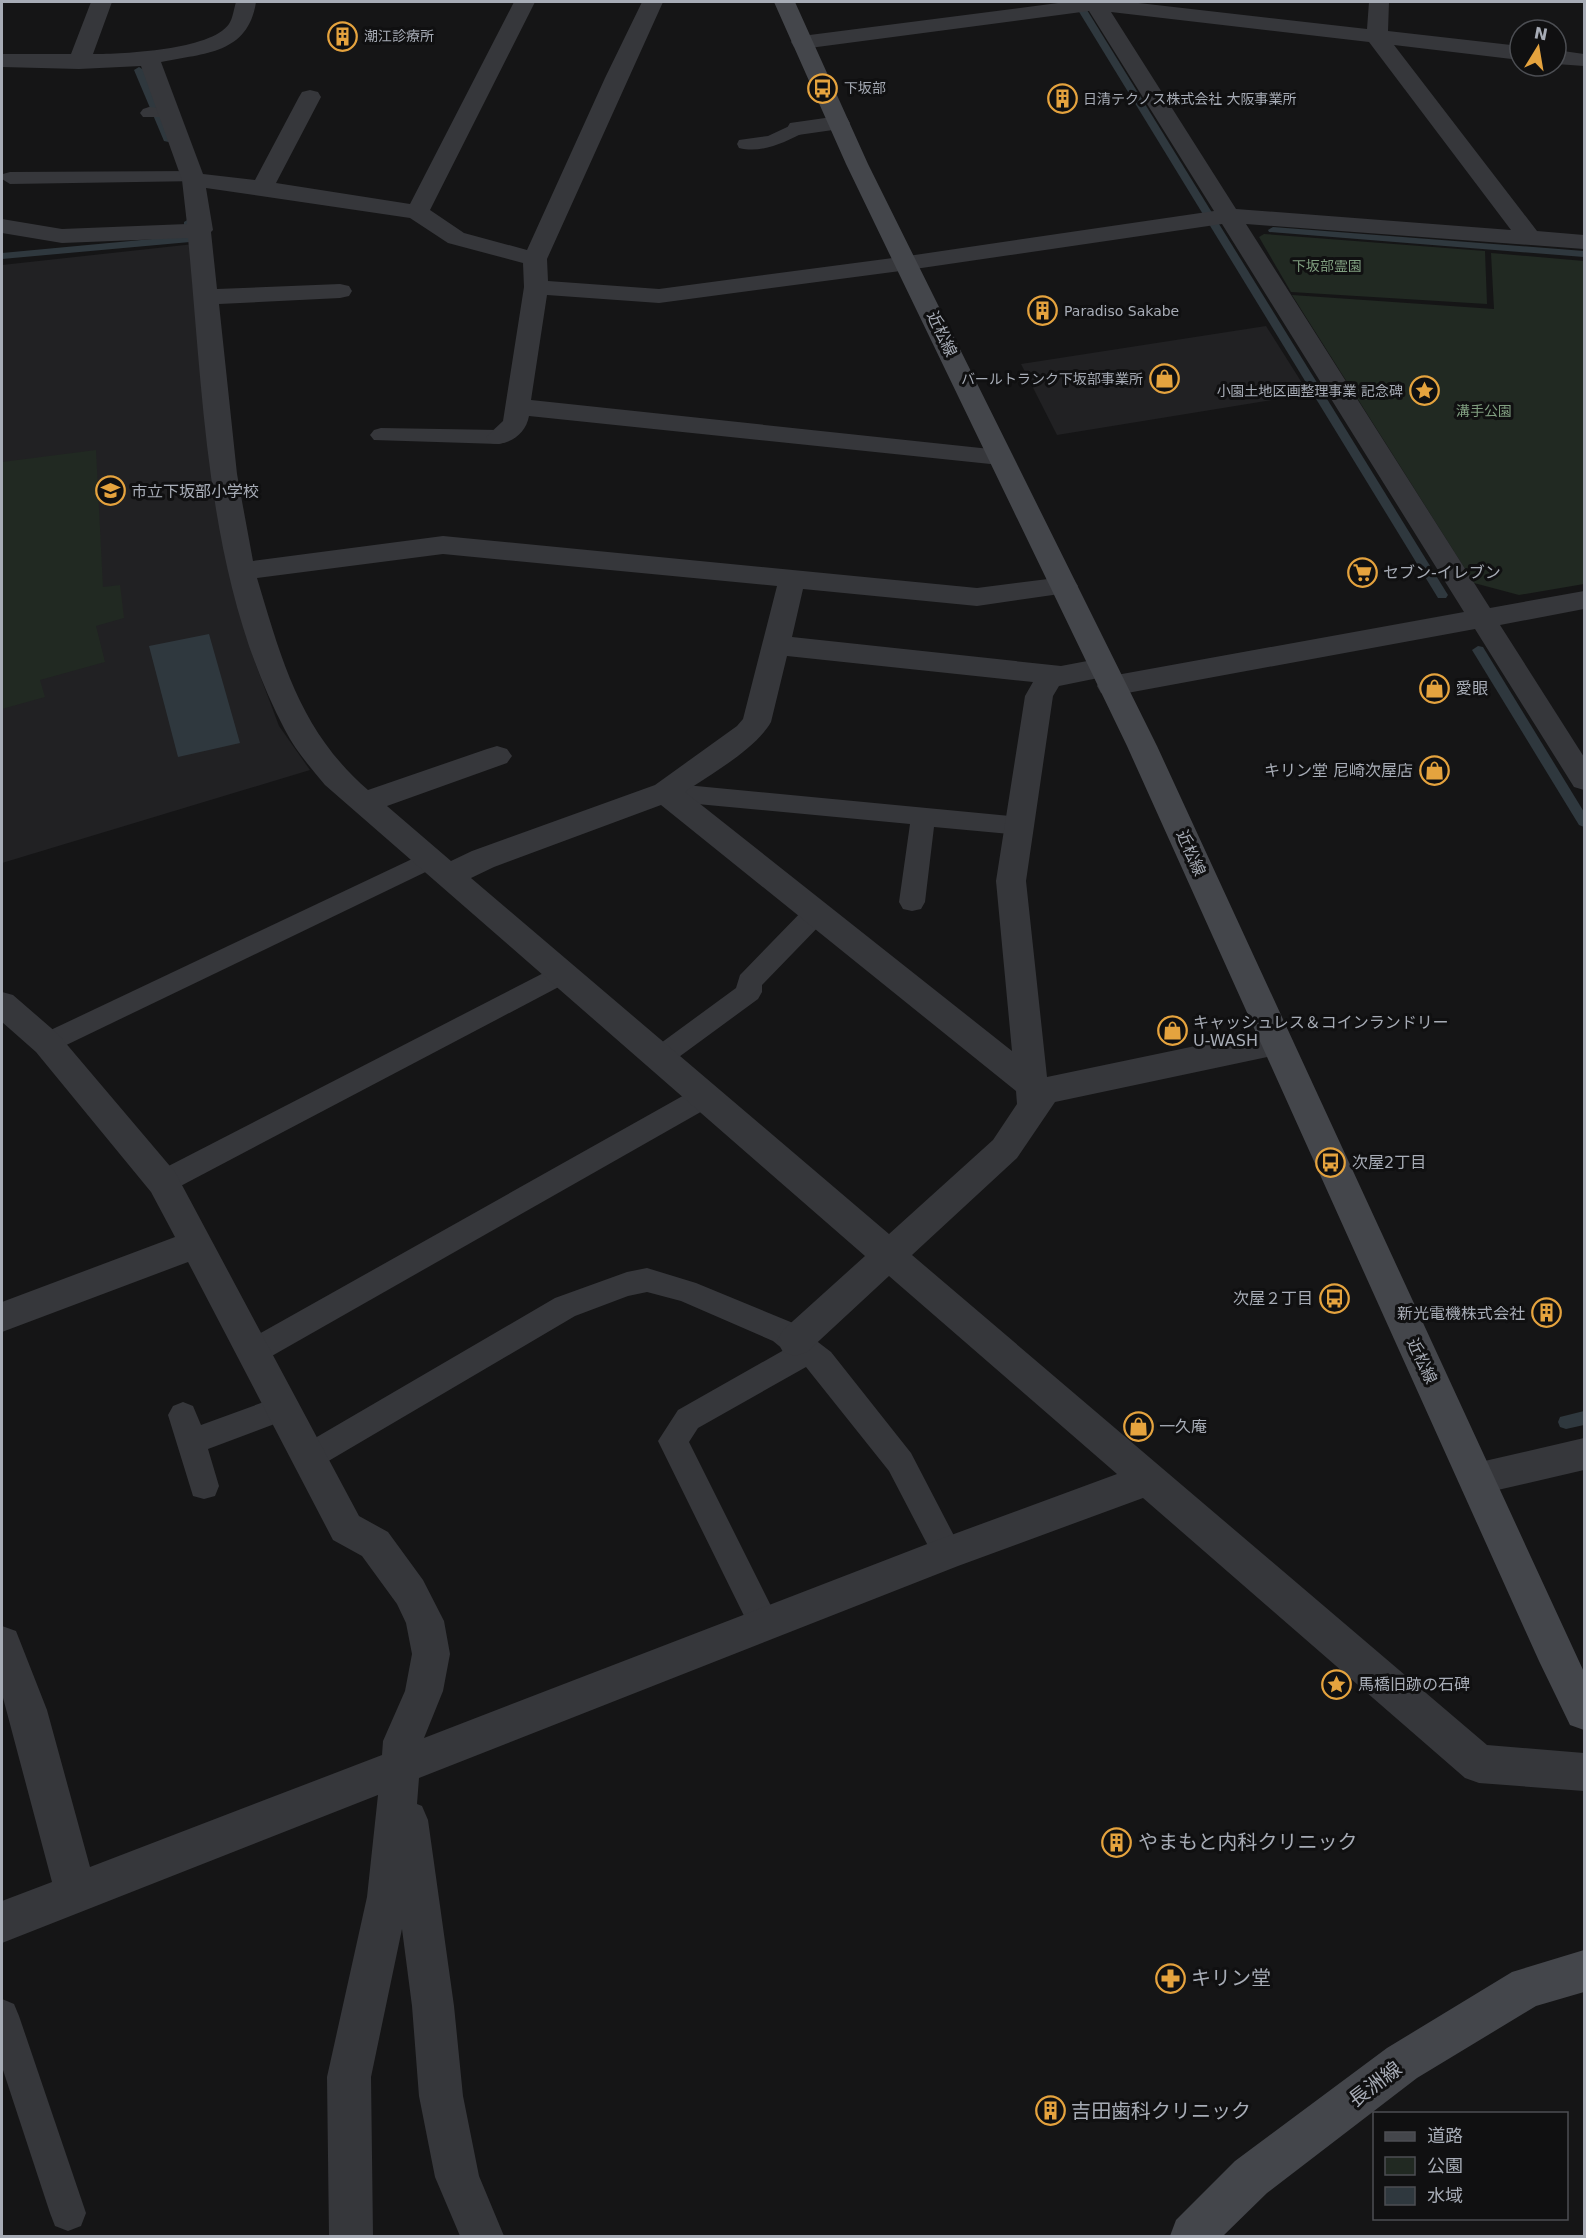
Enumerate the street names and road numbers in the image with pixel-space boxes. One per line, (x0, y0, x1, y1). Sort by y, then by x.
street label: 近松線 (923, 308, 961, 360)
street label: 近松線 (1173, 827, 1209, 879)
street label: 近松線 (1403, 1335, 1441, 1387)
street label: 長洲線 (1344, 2056, 1406, 2112)

